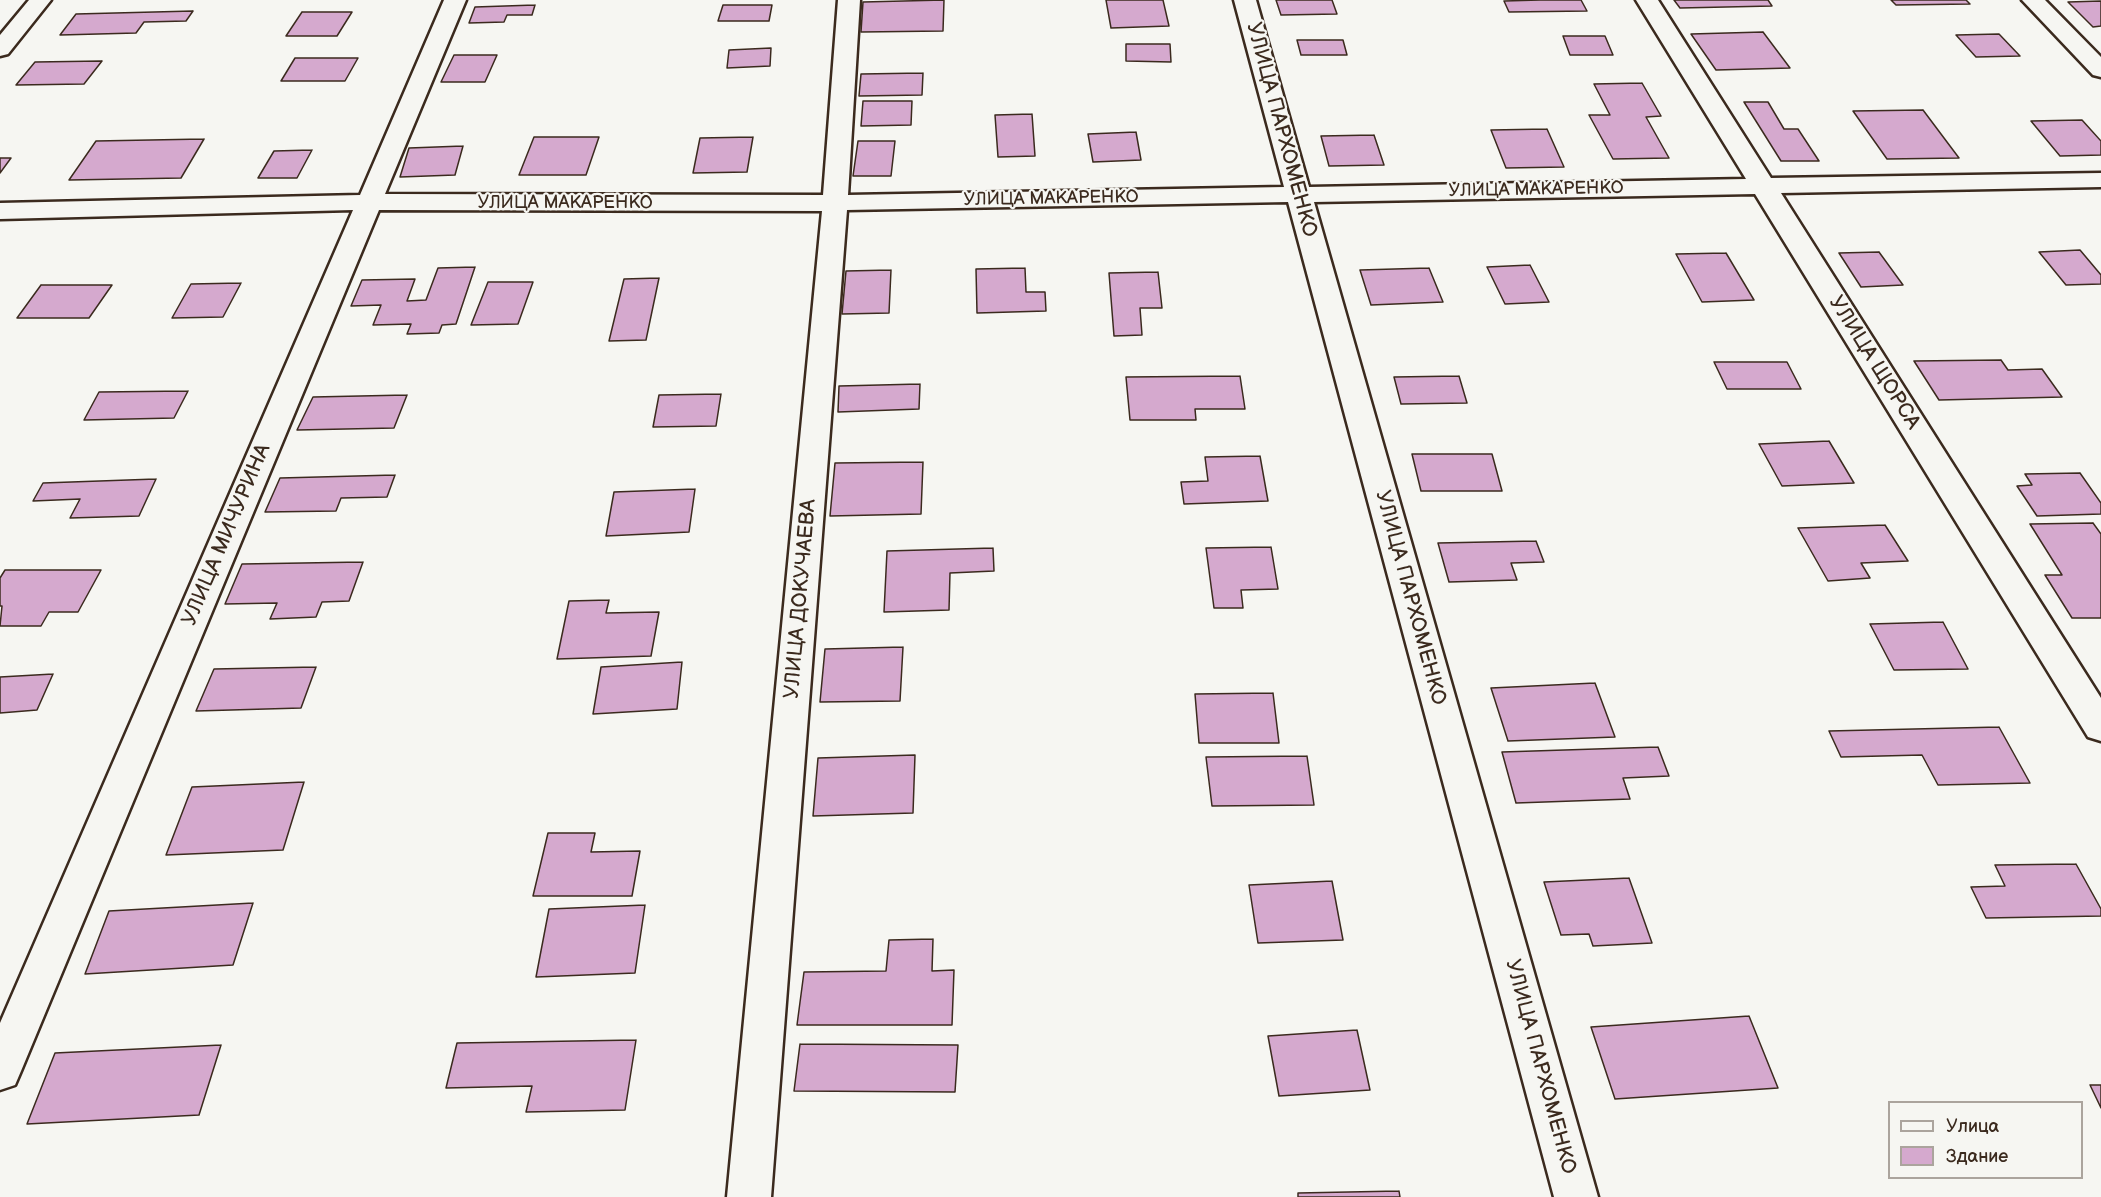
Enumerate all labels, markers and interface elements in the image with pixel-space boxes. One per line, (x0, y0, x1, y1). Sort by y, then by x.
street label: УЛИЦА ПАРХОМЕНКО (1240, 20, 1322, 240)
street label: УЛИЦА МАКАРЕНКО (1448, 178, 1624, 202)
street label: УЛИЦА МАКАРЕНКО (963, 187, 1139, 211)
street label: УЛИЦА МАКАРЕНКО (477, 192, 653, 214)
street label: УЛИЦА ЩОРСА (1823, 292, 1925, 434)
street label: УЛИЦА МИЧУРИНА (177, 440, 277, 630)
street label: УЛИЦА ПАРХОМЕНКО (1369, 488, 1451, 708)
street label: УЛИЦА ДОКУЧАЕВА (780, 498, 822, 700)
street label: УЛИЦА ПАРХОМЕНКО (1499, 957, 1581, 1177)
legend (1888, 1101, 2083, 1179)
text: Улица (1946, 1116, 1999, 1137)
text: Здание (1946, 1146, 2008, 1167)

